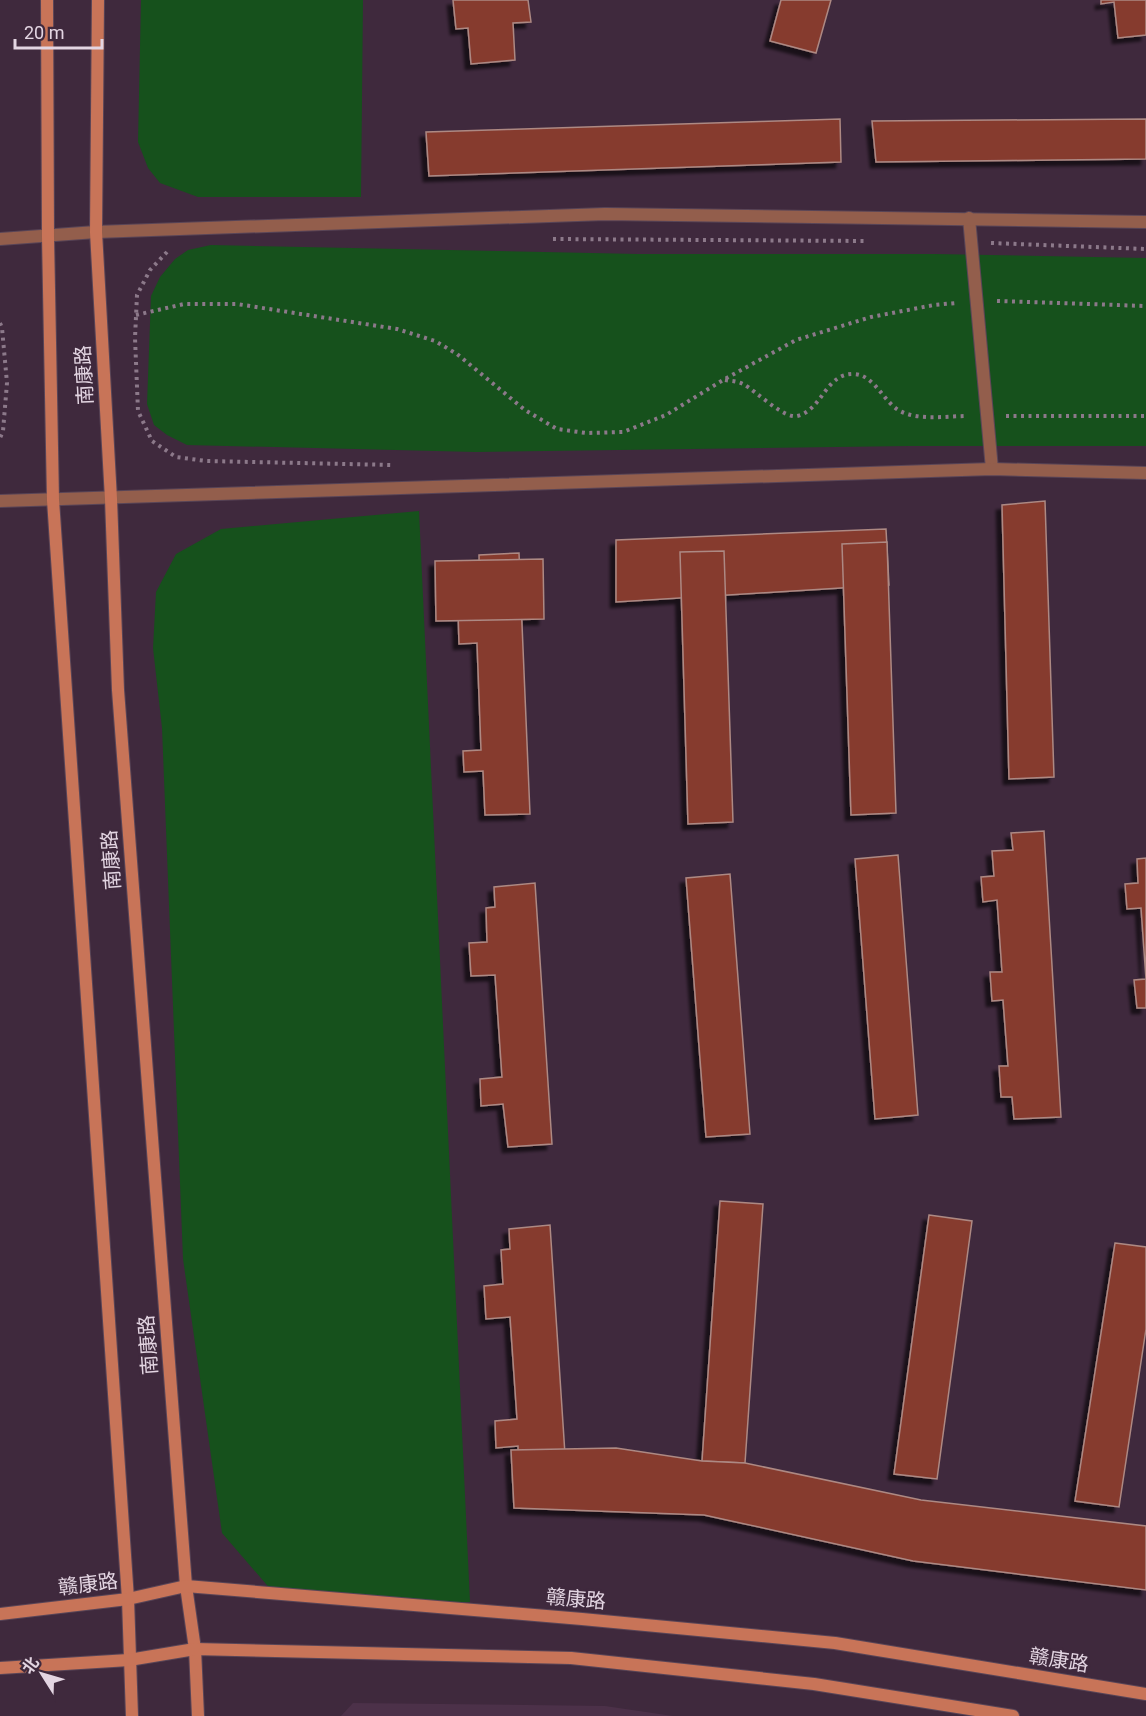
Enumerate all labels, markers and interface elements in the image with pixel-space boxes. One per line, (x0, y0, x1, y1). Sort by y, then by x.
scale bar (15, 12, 102, 50)
text: 20 m (24, 22, 64, 43)
street label: 南康路 (70, 344, 98, 406)
street label: 南康路 (97, 829, 125, 891)
street label: 南康路 (134, 1314, 162, 1376)
street label: 赣康路 (57, 1568, 119, 1600)
street label: 赣康路 (545, 1584, 607, 1614)
street label: 赣康路 (1027, 1643, 1091, 1677)
north arrow (12, 1644, 72, 1704)
text: 北 (18, 1653, 43, 1677)

